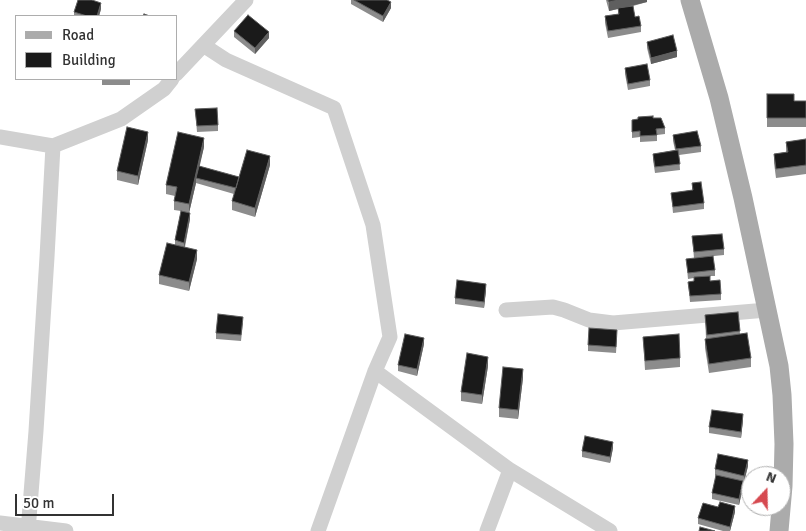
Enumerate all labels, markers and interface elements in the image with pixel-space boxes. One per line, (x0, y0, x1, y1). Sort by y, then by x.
legend (15, 15, 178, 80)
text: Road (62, 26, 94, 44)
text: Building (62, 51, 116, 69)
north arrow (741, 466, 791, 516)
text: N (764, 468, 779, 487)
scale bar (18, 484, 116, 516)
text: 50 m (23, 494, 54, 512)

